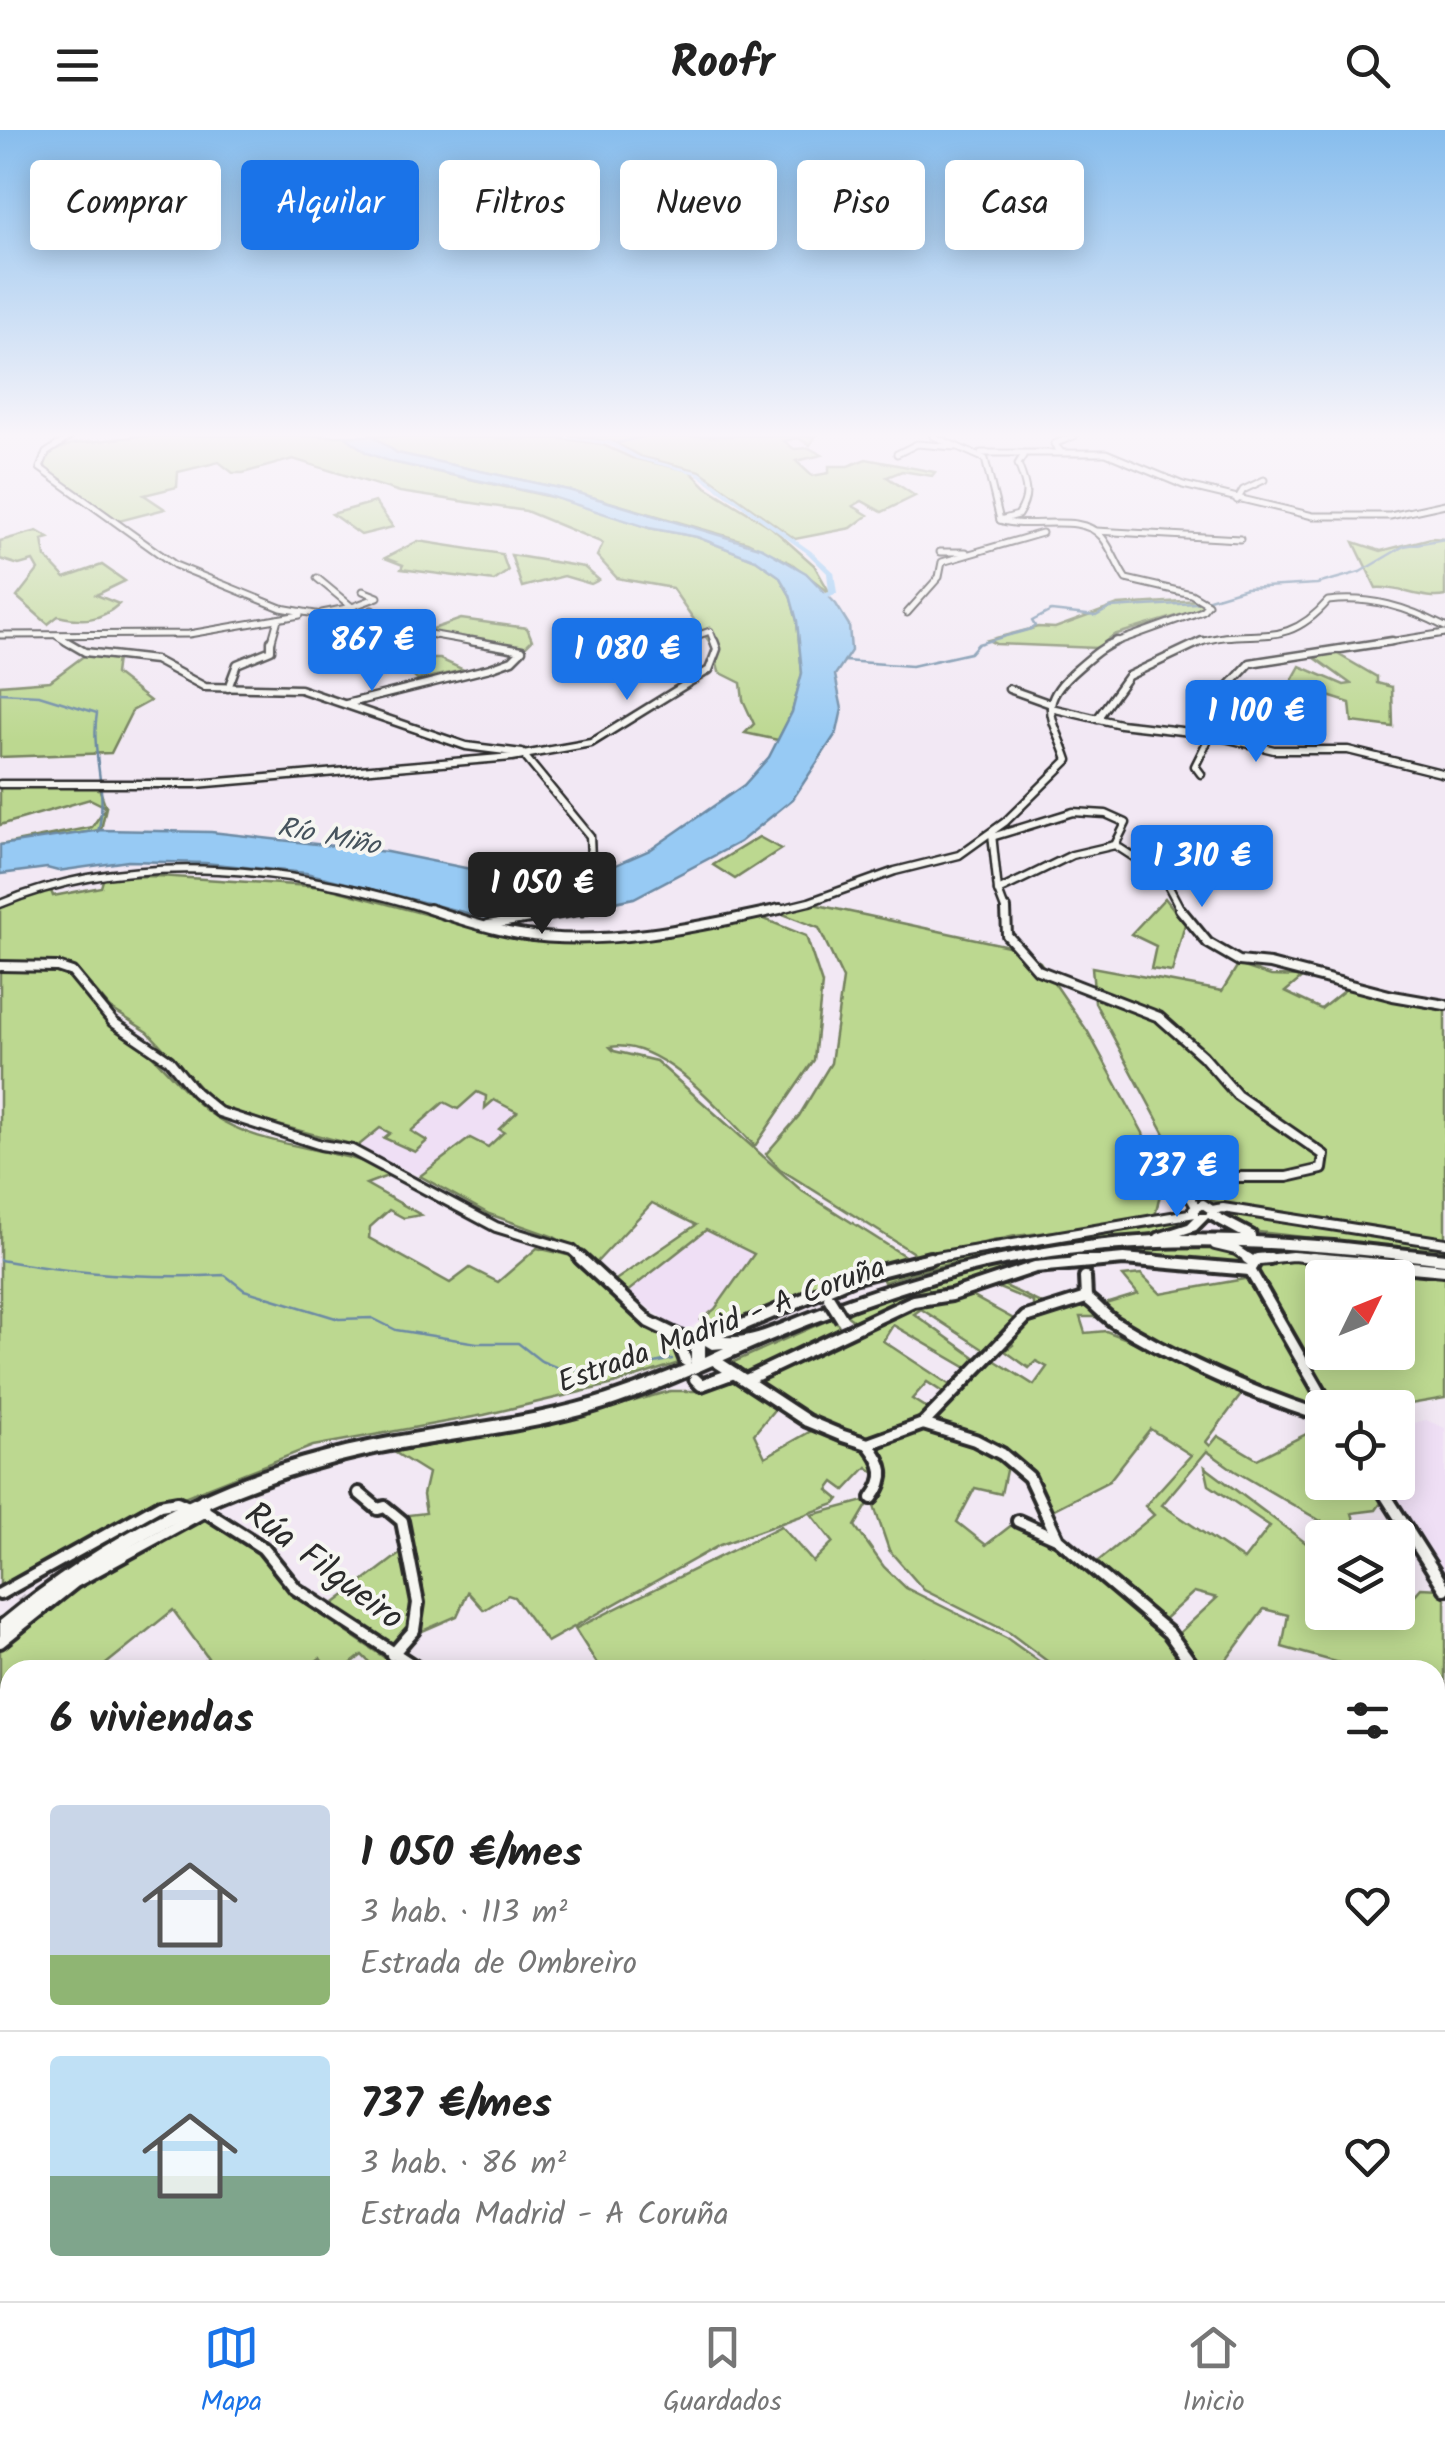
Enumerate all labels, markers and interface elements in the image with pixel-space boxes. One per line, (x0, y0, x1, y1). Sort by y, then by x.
text: Roofr (671, 29, 774, 101)
icon: menu (50, 38, 105, 93)
icon: search (1340, 38, 1395, 93)
chip: Comprar (30, 160, 221, 250)
chip: Alquilar (241, 160, 419, 250)
chip: Filtros (439, 160, 600, 250)
chip: Nuevo (620, 160, 777, 250)
chip: Piso (797, 160, 925, 250)
chip: Casa (945, 160, 1084, 250)
pin: 867 € (302, 609, 442, 694)
text: 867 € (330, 616, 414, 667)
pin: 1 080 € (535, 618, 719, 703)
text: 1 080 € (574, 625, 680, 676)
pin: 1 100 € (1164, 680, 1348, 765)
text: 1 100 € (1207, 687, 1305, 738)
water label: Río Miño (274, 806, 386, 870)
pin: 1 310 € (1110, 825, 1294, 910)
text: 1 310 € (1153, 832, 1251, 883)
pin: 1 050 € (450, 852, 634, 937)
text: 1 050 € (490, 859, 594, 910)
pin: 737 € (1107, 1135, 1247, 1220)
text: 737 € (1137, 1142, 1217, 1193)
street label: Estrada Madrid - A Coruña (551, 1244, 892, 1408)
north arrow (1305, 1260, 1415, 1370)
map controls (1305, 1260, 1415, 1630)
button: locate (1305, 1390, 1415, 1500)
street label: Rúa Filgueiro (231, 1489, 415, 1646)
button: layers (1305, 1520, 1415, 1630)
text: 6 viviendas (50, 1687, 254, 1754)
icon: filters (1340, 1693, 1395, 1748)
text: 1 050 €/mes (360, 1821, 582, 1888)
icon: home (130, 1845, 250, 1965)
icon: heart (1340, 1878, 1395, 1933)
text: 3 hab. · 113 m² (360, 1888, 567, 1939)
text: Estrada de Ombreiro (360, 1939, 637, 1990)
text: 737 €/mes (360, 2072, 552, 2139)
icon: home (130, 2096, 250, 2216)
icon: heart (1340, 2129, 1395, 2184)
text: 3 hab. · 86 m² (360, 2139, 566, 2190)
text: Estrada Madrid - A Coruña (360, 2190, 729, 2241)
tab: Mapa (200, 2320, 262, 2425)
tab: Guardados (663, 2320, 782, 2425)
tab: Inicio (1182, 2320, 1245, 2425)

